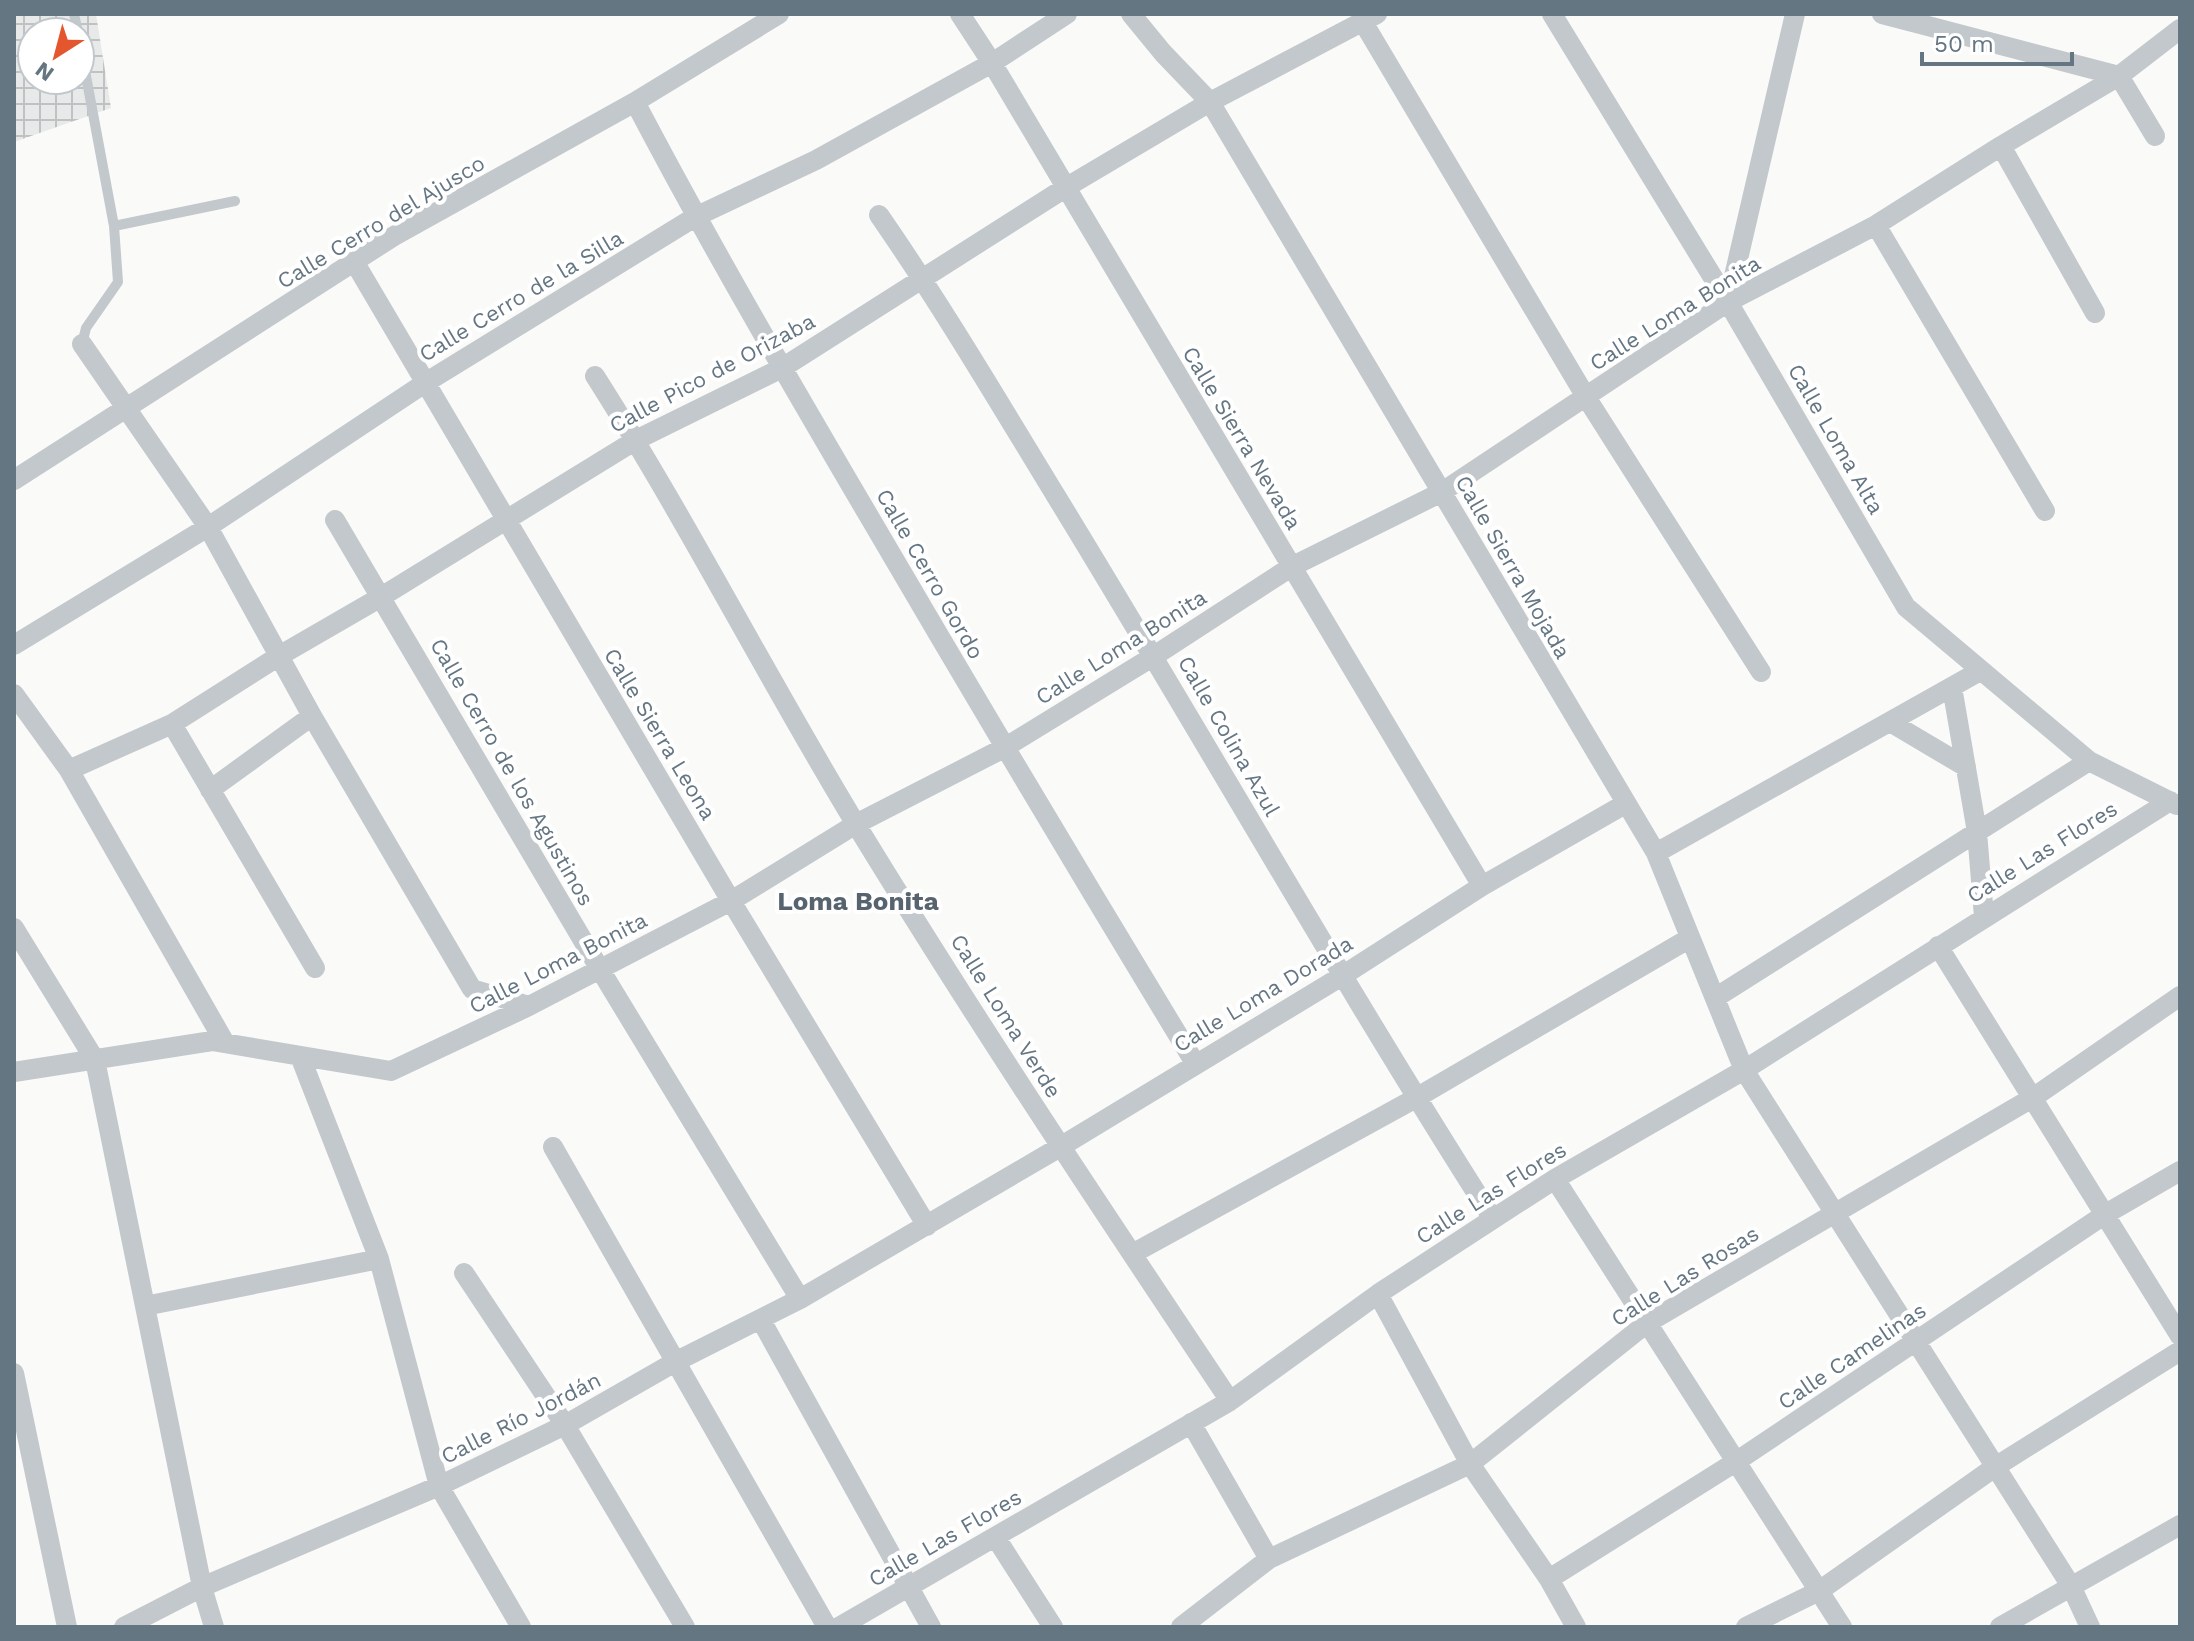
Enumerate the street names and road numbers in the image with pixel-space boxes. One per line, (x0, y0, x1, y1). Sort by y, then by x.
street label: Calle Cerro del Ajusco (273, 150, 489, 294)
street label: Calle Cerro de la Silla (415, 225, 627, 367)
street label: Calle Loma Bonita (1585, 250, 1765, 376)
street label: Calle Pico de Orizaba (605, 308, 819, 438)
street label: Calle Sierra Nevada (1177, 342, 1307, 534)
street label: Calle Loma Alta (1783, 359, 1889, 519)
street label: Calle Sierra Mojada (1450, 471, 1576, 663)
street label: Calle Cerro Gordo (871, 485, 989, 663)
street label: Calle Loma Bonita (1031, 584, 1211, 710)
street label: Calle Cerro de los Agustinos (425, 634, 599, 910)
street label: Calle Sierra Leona (599, 644, 721, 824)
street label: Calle Colina Azul (1173, 651, 1285, 821)
street label: Calle Las Flores (1962, 796, 2122, 908)
street label: Calle Loma Bonita (465, 907, 651, 1019)
street label: Calle Loma Verde (946, 930, 1066, 1102)
street label: Calle Loma Dorada (1169, 931, 1357, 1057)
street label: Calle Las Flores (1411, 1137, 1571, 1249)
street label: Calle Las Rosas (1607, 1221, 1763, 1331)
street label: Calle Camelinas (1773, 1297, 1931, 1415)
street label: Calle Río Jordán (437, 1367, 605, 1469)
street label: Calle Las Flores (864, 1484, 1026, 1592)

